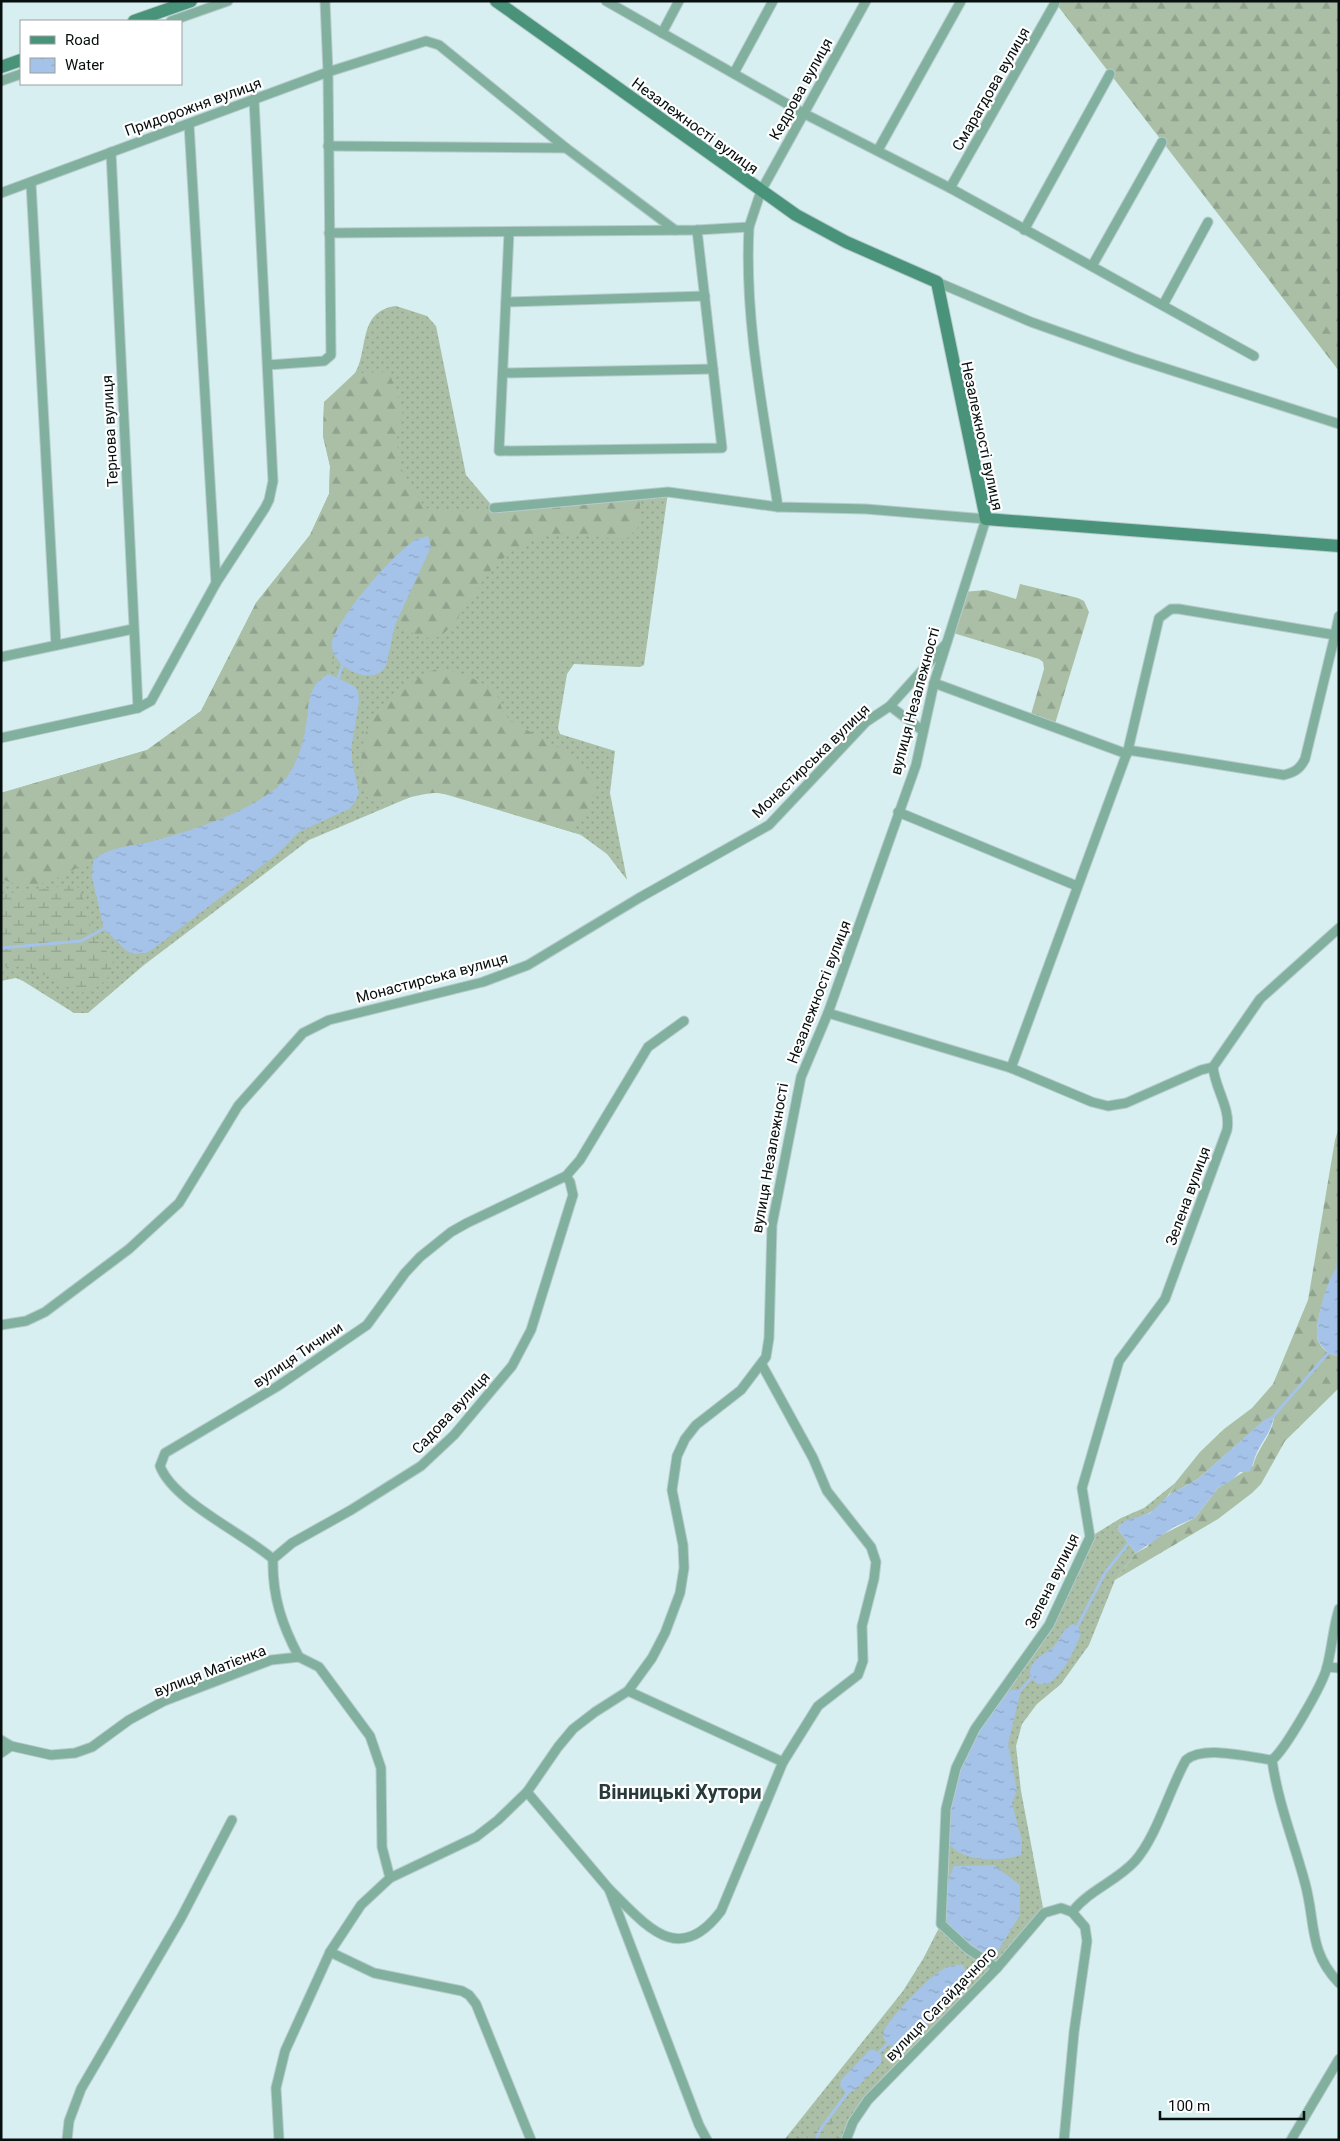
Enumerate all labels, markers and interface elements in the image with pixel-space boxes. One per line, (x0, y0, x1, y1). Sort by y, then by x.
legend (20, 20, 182, 85)
street label: Смарагдова вулиця (948, 24, 1034, 154)
text: Road (65, 31, 99, 49)
street label: Кедрова вулиця (766, 35, 836, 143)
text: Water (65, 56, 104, 74)
street label: Придорожня вулиця (122, 74, 264, 140)
street label: Незалежності вулиця (628, 74, 762, 178)
street label: Незалежності вулиця (957, 360, 1007, 512)
street label: Тернова вулиця (98, 375, 122, 487)
street label: вулиця Незалежності (887, 625, 943, 777)
street label: Монастирська вулиця (748, 700, 874, 822)
street label: Незалежності вулиця (783, 918, 855, 1066)
street label: Монастирська вулиця (354, 949, 510, 1007)
street label: вулиця Незалежності (748, 1082, 792, 1234)
street label: Зелена вулиця (1162, 1144, 1214, 1248)
street label: вулиця Тичини (250, 1318, 346, 1392)
street label: Садова вулиця (408, 1368, 494, 1458)
street label: Зелена вулиця (1021, 1530, 1083, 1632)
street label: вулиця Матієнка (151, 1641, 269, 1701)
district label: Вінницькі Хутори (599, 1780, 761, 1804)
street label: вулиця Сагайдачного (882, 1943, 1000, 2065)
scale bar (1160, 2088, 1304, 2120)
text: 100 m (1168, 2097, 1210, 2115)

